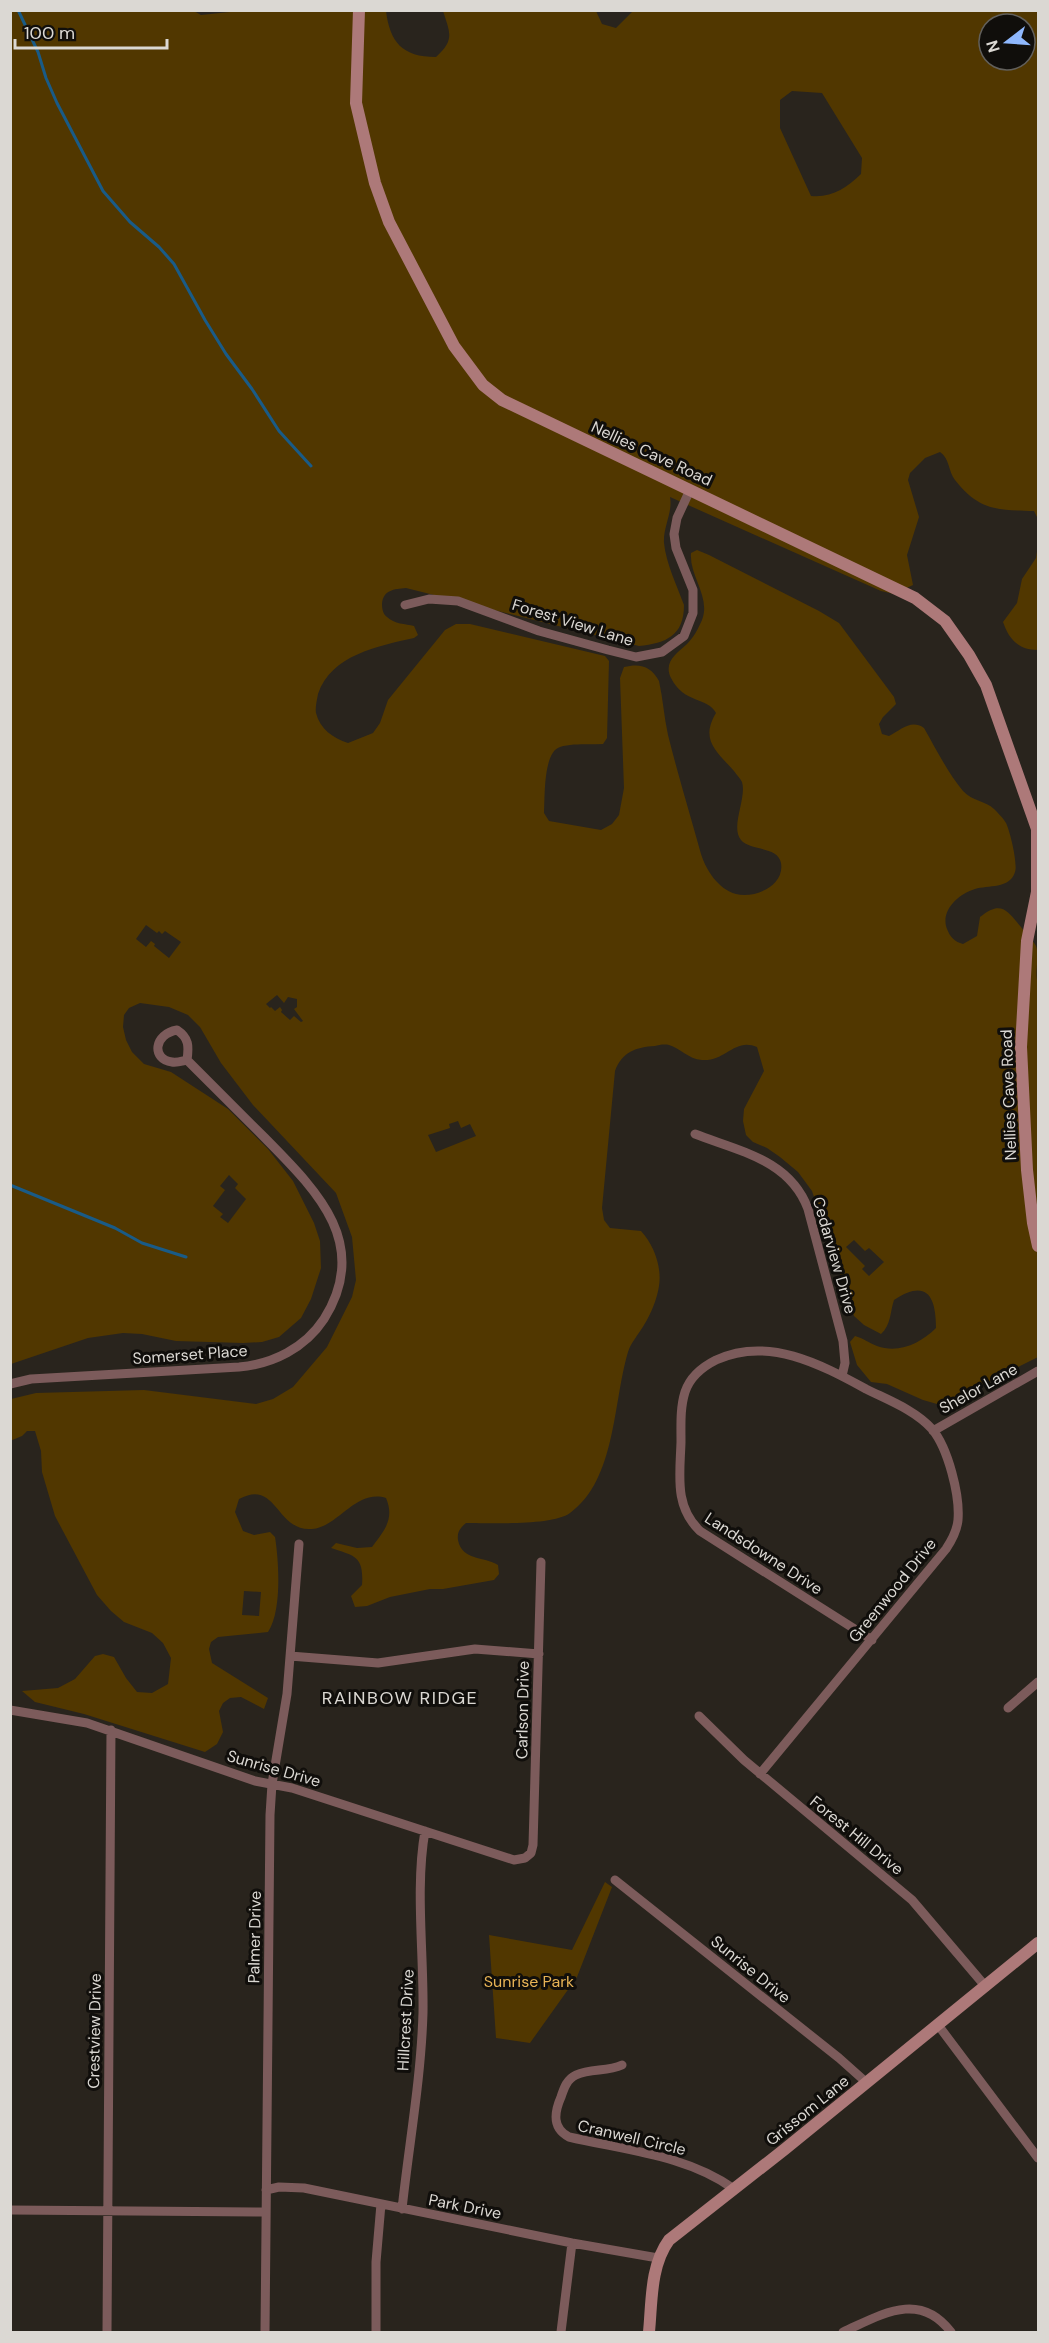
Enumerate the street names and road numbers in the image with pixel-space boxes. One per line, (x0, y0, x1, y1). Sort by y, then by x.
street label: Nellies Cave Road (588, 416, 716, 491)
street label: Forest View Lane (510, 594, 636, 651)
street label: Nellies Cave Road (996, 1029, 1021, 1161)
street label: Cedarview Drive (808, 1194, 861, 1316)
street label: Somerset Place (132, 1340, 248, 1369)
street label: Shelor Lane (935, 1358, 1021, 1419)
street label: Landsdowne Drive (701, 1508, 827, 1599)
street label: Greenwood Drive (844, 1534, 941, 1647)
street label: Carlson Drive (511, 1661, 534, 1759)
street label: Sunrise Drive (225, 1745, 323, 1792)
street label: Forest Hill Drive (806, 1791, 908, 1880)
street label: Palmer Drive (243, 1891, 266, 1983)
street label: Sunrise Drive (707, 1931, 795, 2008)
street label: Hillcrest Drive (392, 1969, 419, 2071)
street label: Crestview Drive (83, 1973, 106, 2089)
street label: Grissom Lane (761, 2070, 853, 2150)
street label: Cranwell Circle (576, 2115, 688, 2160)
street label: Park Drive (427, 2189, 503, 2224)

